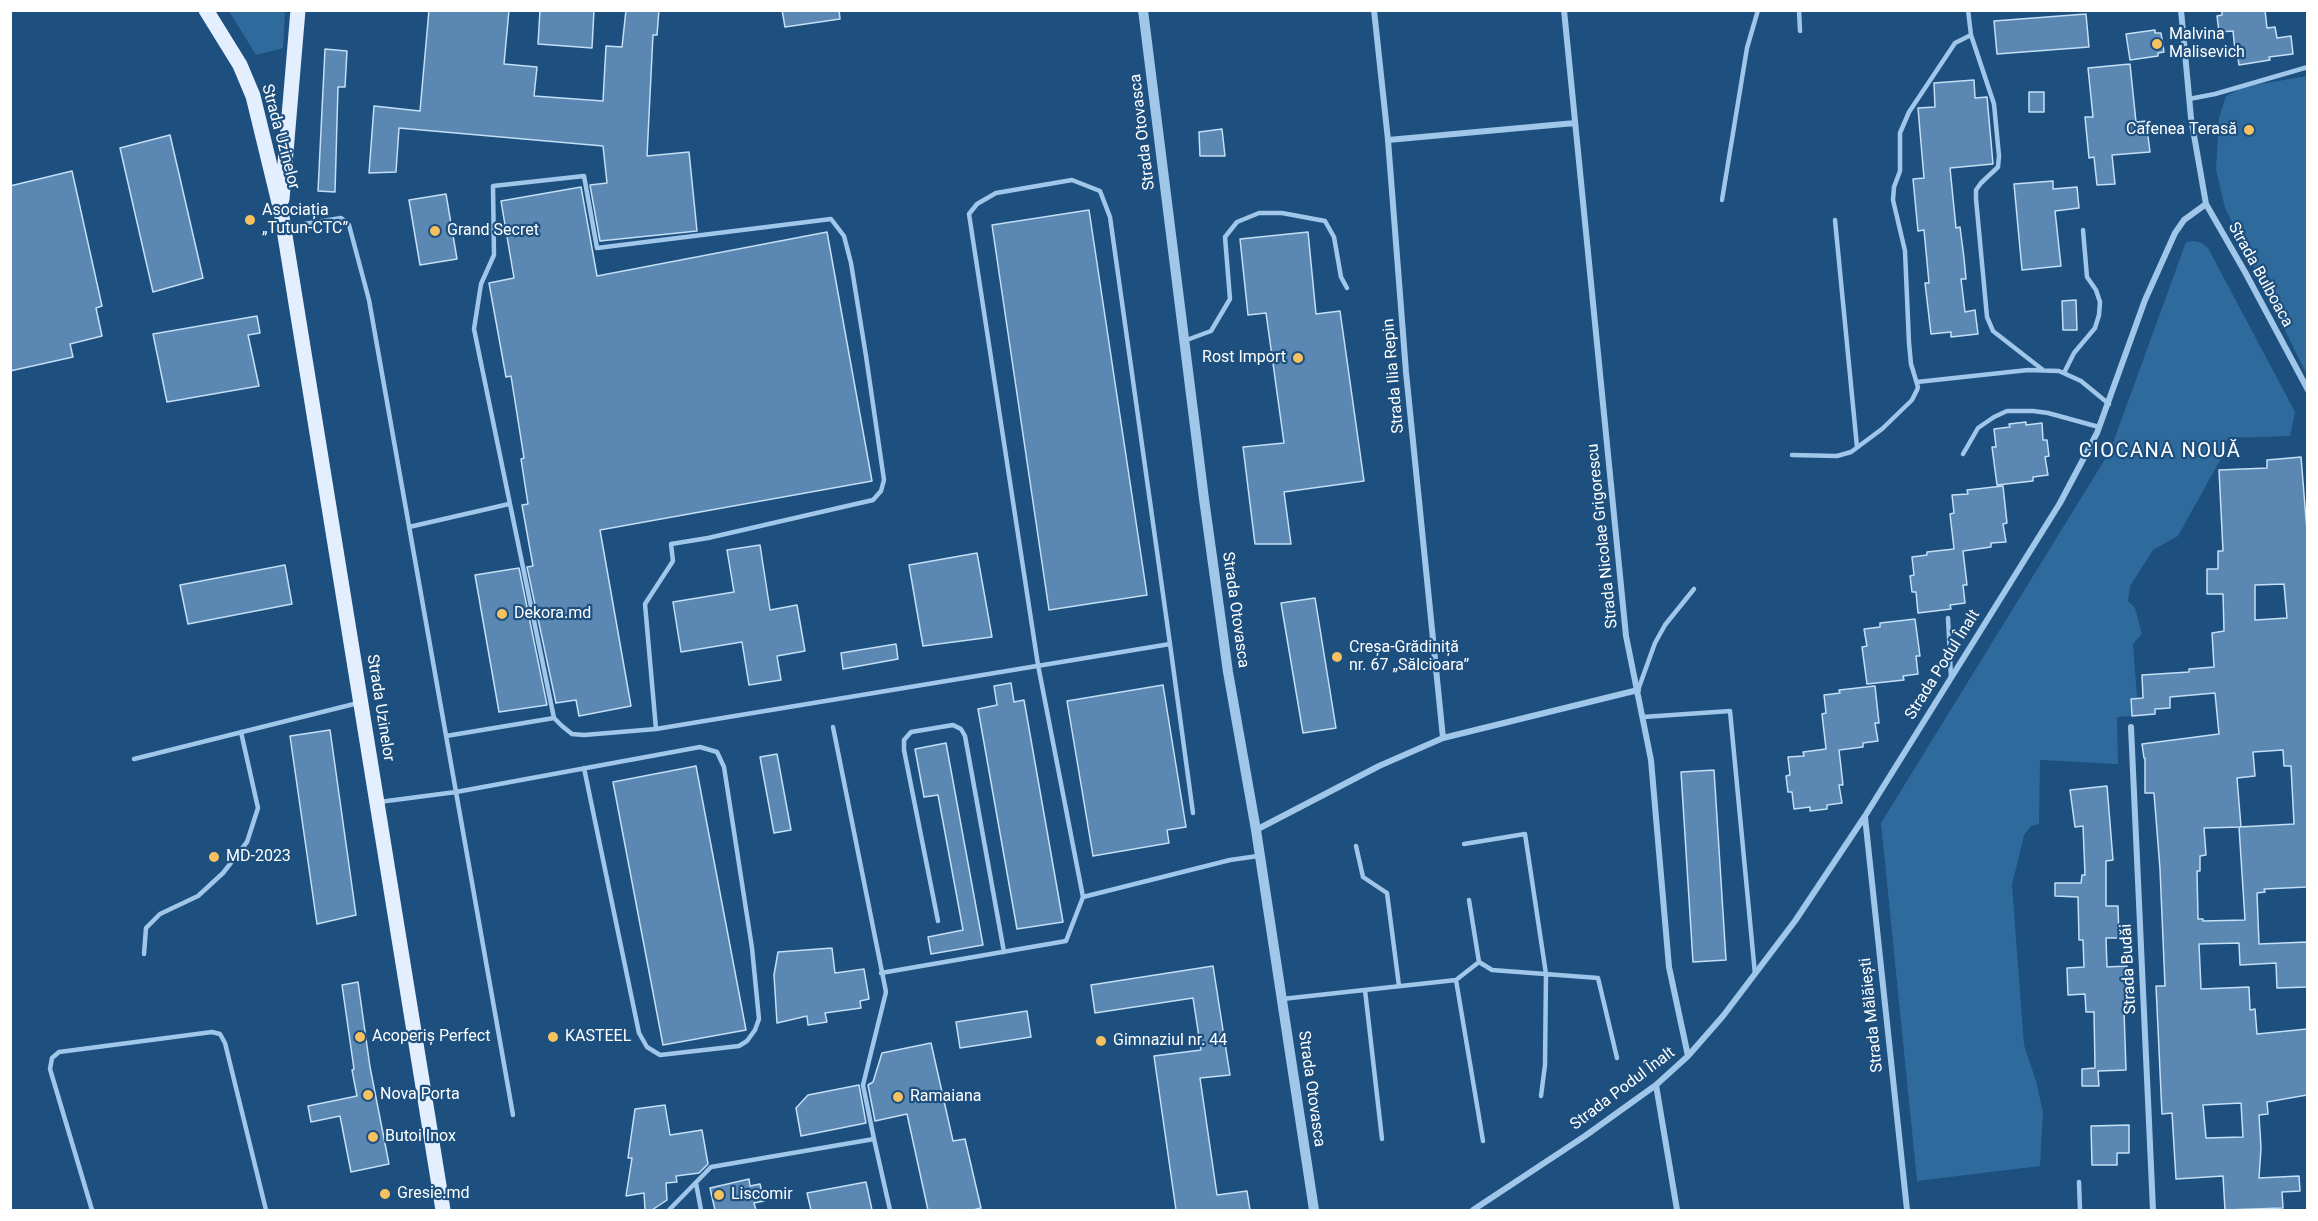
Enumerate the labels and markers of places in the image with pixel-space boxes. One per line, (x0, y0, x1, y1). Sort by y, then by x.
place label: Malvina Malisevich (2169, 25, 2245, 63)
marker: Malvina Malisevich (2150, 37, 2164, 51)
place label: Cafenea Terasă (2126, 120, 2237, 140)
marker: Cafenea Terasă (2242, 123, 2256, 137)
place label: Asociația „Tutun-CTC” (262, 201, 348, 239)
marker: Asociația „Tutun-CTC” (243, 213, 257, 227)
place label: Grand Secret (447, 221, 539, 241)
marker: Grand Secret (428, 224, 442, 238)
place label: Rost Import (1202, 348, 1286, 368)
marker: Rost Import (1291, 351, 1305, 365)
place label: Dekora.md (514, 604, 591, 624)
marker: Dekora.md (495, 607, 509, 621)
place label: Creșa-Grădiniță nr. 67 „Sălcioara” (1349, 638, 1469, 676)
marker: Creșa-Grădiniță nr. 67 „Sălcioara” (1330, 650, 1344, 664)
place label: MD-2023 (226, 847, 291, 867)
marker: MD-2023 (207, 850, 221, 864)
place label: Acoperiș Perfect (372, 1027, 490, 1047)
place label: KASTEEL (565, 1027, 631, 1047)
marker: Acoperiș Perfect (353, 1030, 367, 1044)
marker: KASTEEL (546, 1030, 560, 1044)
place label: Gimnaziul nr. 44 (1113, 1031, 1227, 1051)
marker: Gimnaziul nr. 44 (1094, 1034, 1108, 1048)
place label: Nova Porta (380, 1085, 460, 1105)
place label: Ramaiana (910, 1087, 981, 1107)
marker: Nova Porta (361, 1088, 375, 1102)
marker: Ramaiana (891, 1090, 905, 1104)
place label: Butoi Inox (385, 1127, 456, 1147)
marker: Butoi Inox (366, 1130, 380, 1144)
place label: Gresie.md (397, 1184, 470, 1204)
place label: Liscomir (731, 1185, 793, 1205)
marker: Gresie.md (378, 1187, 392, 1201)
marker: Liscomir (712, 1188, 726, 1202)

